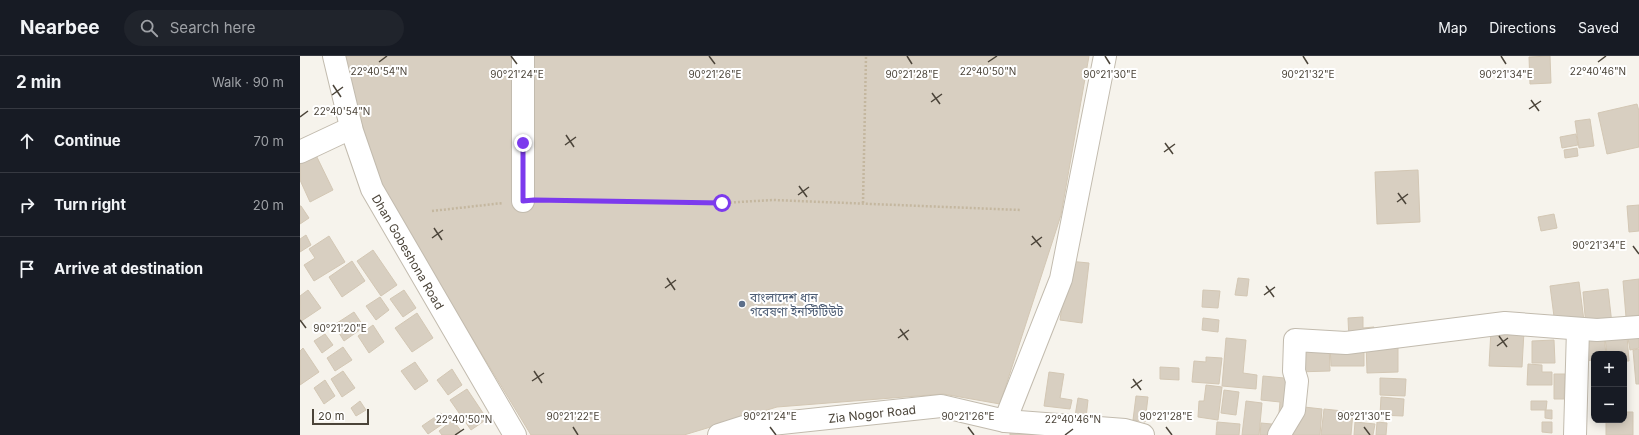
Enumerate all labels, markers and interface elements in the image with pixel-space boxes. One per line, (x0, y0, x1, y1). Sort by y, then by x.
search box (124, 10, 404, 46)
text: Nearbee (20, 16, 100, 39)
icon: search (138, 17, 160, 39)
text: Search here (170, 18, 255, 37)
text: Map (1438, 19, 1467, 36)
text: Directions (1489, 19, 1556, 36)
text: Saved (1578, 19, 1619, 36)
text: 22°40'54"N (351, 65, 407, 77)
text: 22°40'50"N (960, 65, 1016, 77)
text: 22°40'46"N (1570, 65, 1626, 77)
text: 90°21'24"E (490, 68, 544, 80)
text: 90°21'26"E (688, 68, 742, 80)
text: 90°21'28"E (885, 68, 939, 80)
text: 90°21'30"E (1083, 68, 1137, 80)
text: 90°21'32"E (1281, 68, 1335, 80)
text: 90°21'34"E (1479, 68, 1533, 80)
text: 2 min (16, 72, 61, 92)
text: Walk · 90 m (212, 74, 284, 90)
text: 22°40'54"N (314, 105, 370, 117)
icon: ahead (16, 130, 38, 152)
text: Continue (54, 131, 121, 150)
text: 70 m (254, 133, 284, 149)
route end (514, 134, 532, 152)
street label: Dhan Gobeshona Road (369, 192, 448, 312)
icon: right (16, 194, 38, 216)
route start (713, 194, 731, 212)
text: Turn right (54, 195, 126, 214)
text: 20 m (253, 197, 284, 213)
text: 90°21'34"E (1572, 239, 1626, 251)
icon: arrive (16, 258, 38, 280)
text: Arrive at destination (54, 259, 203, 278)
place label: বাংলাদেশ ধান গবেষণা ইনস্টিটিউট (749, 290, 844, 319)
marker: বাংলাদেশ ধান গবেষণা ইনস্টিটিউট (737, 299, 747, 309)
text: 90°21'20"E (313, 322, 367, 334)
map controls (1591, 351, 1627, 423)
button: + (1591, 351, 1627, 387)
button: − (1591, 387, 1627, 423)
street label: Zia Nogor Road (827, 401, 917, 425)
scale bar (312, 407, 369, 426)
text: 20 m (318, 409, 344, 423)
text: 90°21'22"E (546, 410, 600, 422)
text: 90°21'24"E (743, 410, 797, 422)
text: 90°21'26"E (941, 410, 995, 422)
text: 90°21'28"E (1139, 410, 1193, 422)
text: 90°21'30"E (1337, 410, 1391, 422)
text: 22°40'50"N (436, 413, 492, 425)
text: 22°40'46"N (1045, 413, 1101, 425)

